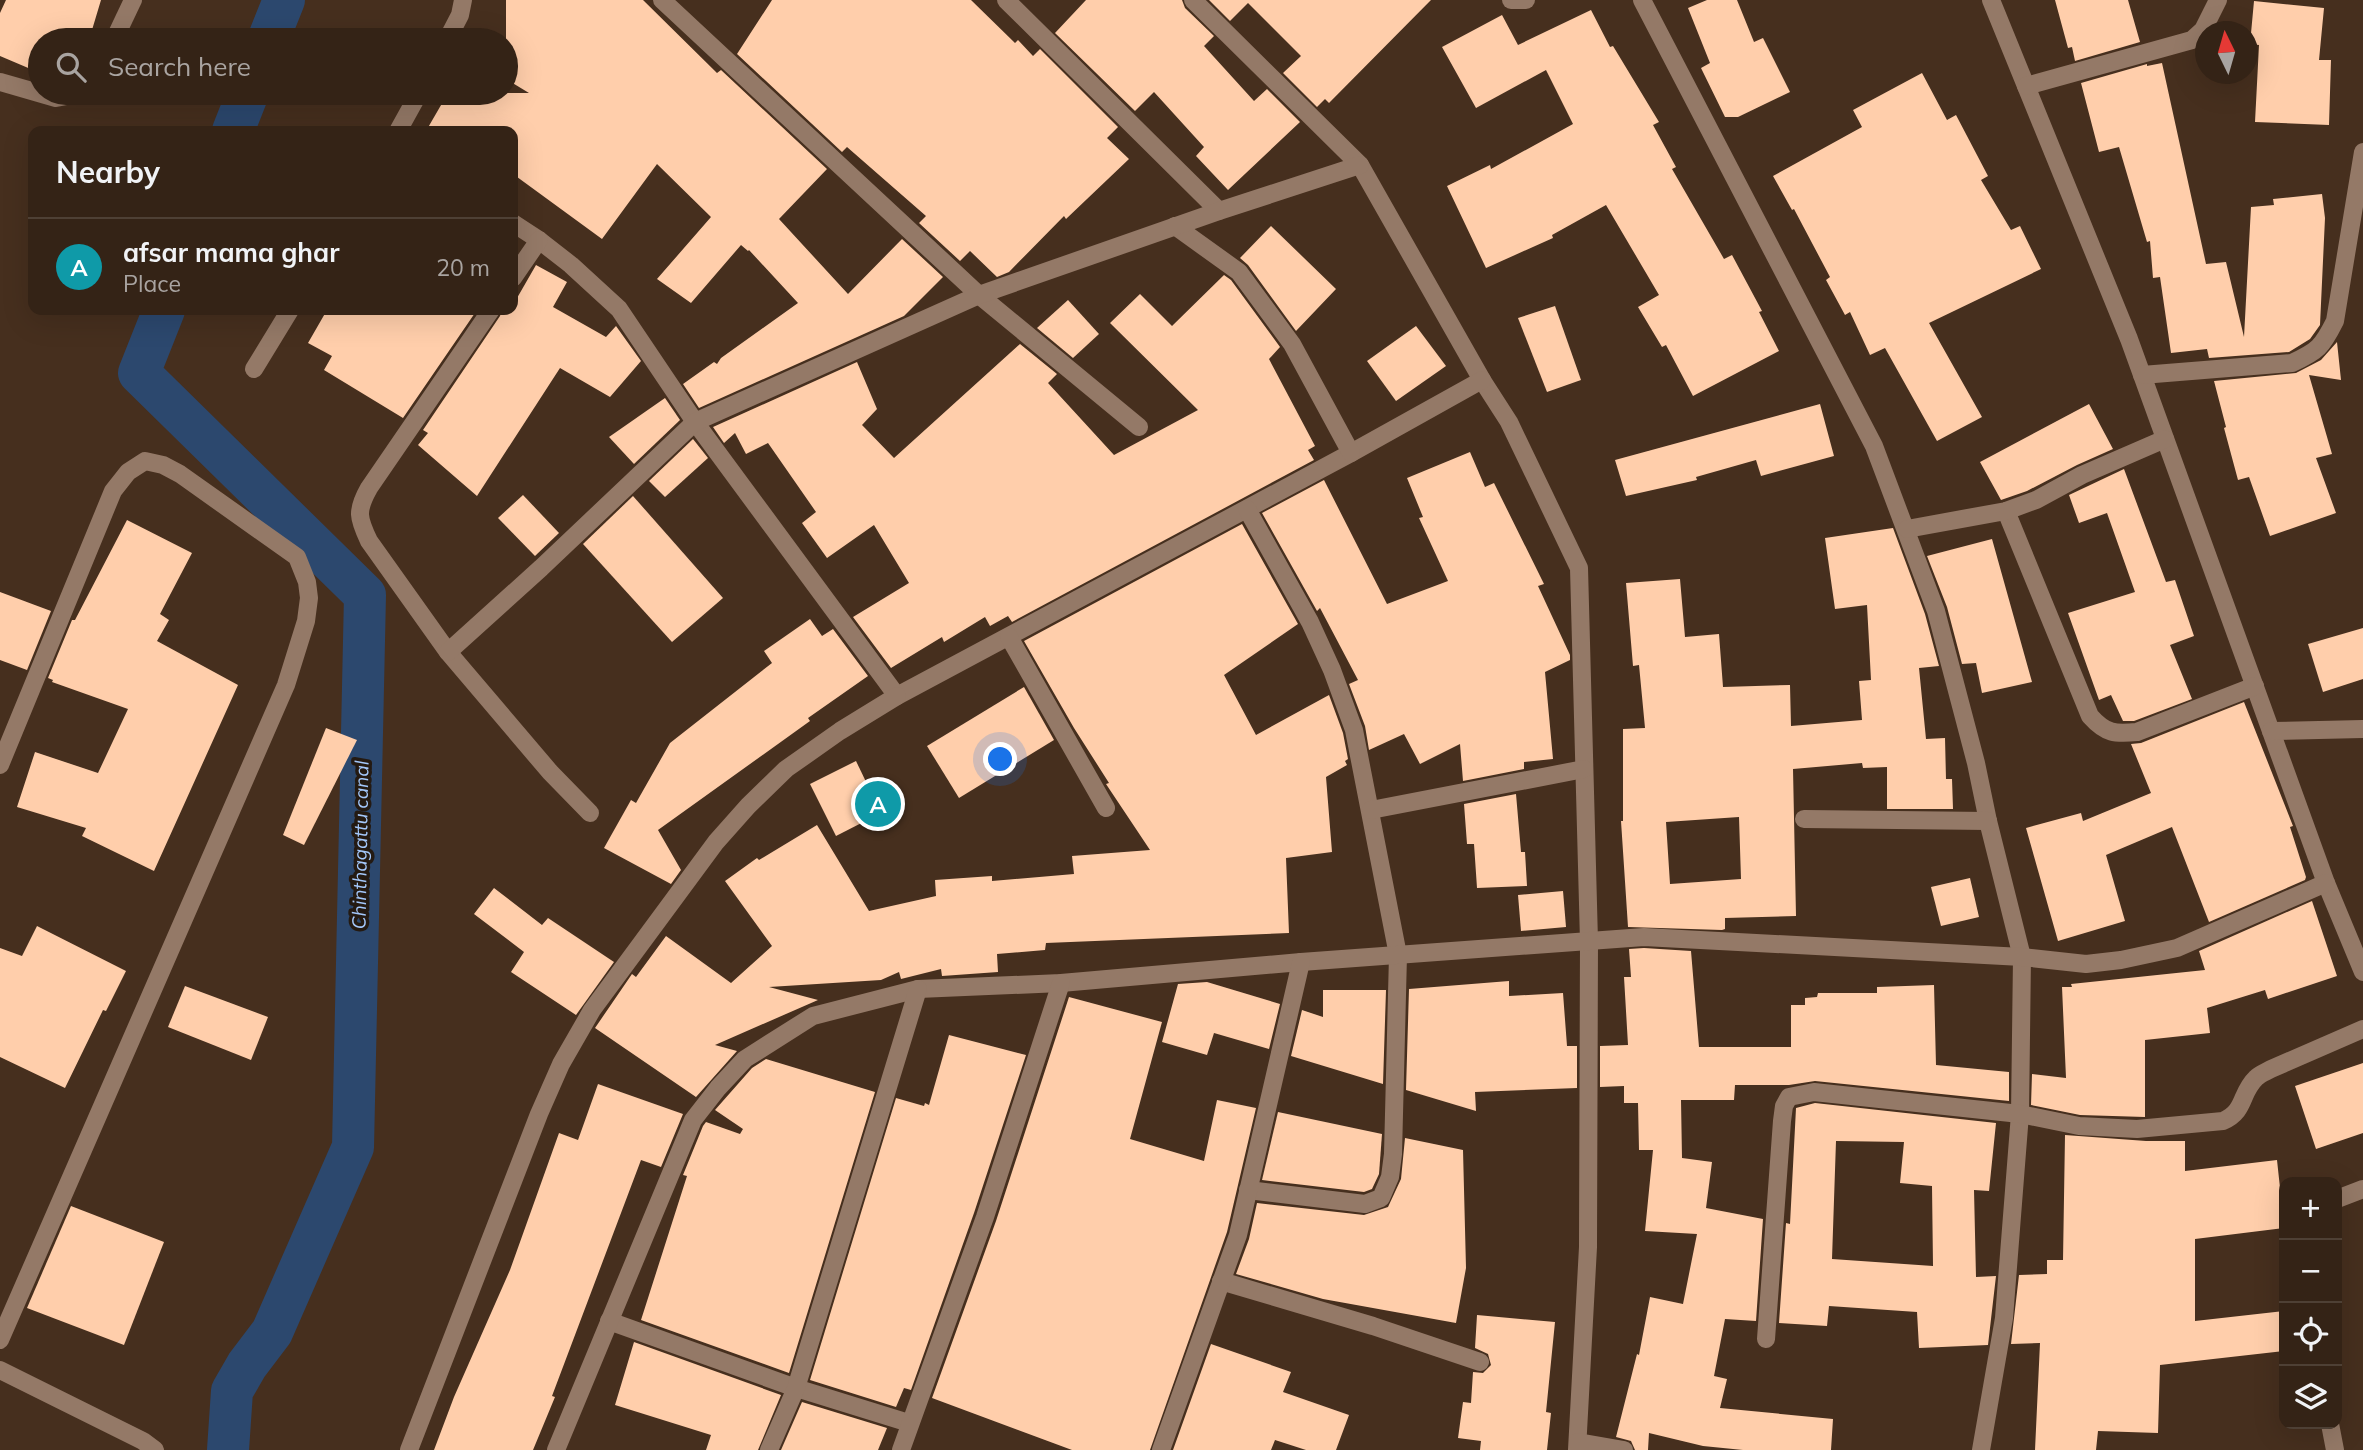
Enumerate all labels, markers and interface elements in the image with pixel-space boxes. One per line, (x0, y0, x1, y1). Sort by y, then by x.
north arrow (2195, 21, 2258, 84)
search box (28, 28, 518, 105)
icon: search (52, 48, 90, 86)
text: Search here (108, 50, 251, 83)
text: Nearby (56, 153, 160, 191)
text: afsar mama ghar (123, 236, 339, 269)
text: A (70, 253, 88, 282)
text: 20 m (436, 253, 490, 282)
text: Place (123, 269, 181, 298)
your location (983, 742, 1017, 776)
water label: Chinthagattu canal (347, 760, 373, 929)
pin: A (855, 778, 901, 830)
map controls (2279, 1177, 2342, 1429)
button: + (2279, 1177, 2342, 1240)
button: − (2279, 1240, 2342, 1303)
button: locate (2279, 1303, 2342, 1366)
button: layers (2279, 1366, 2342, 1429)

